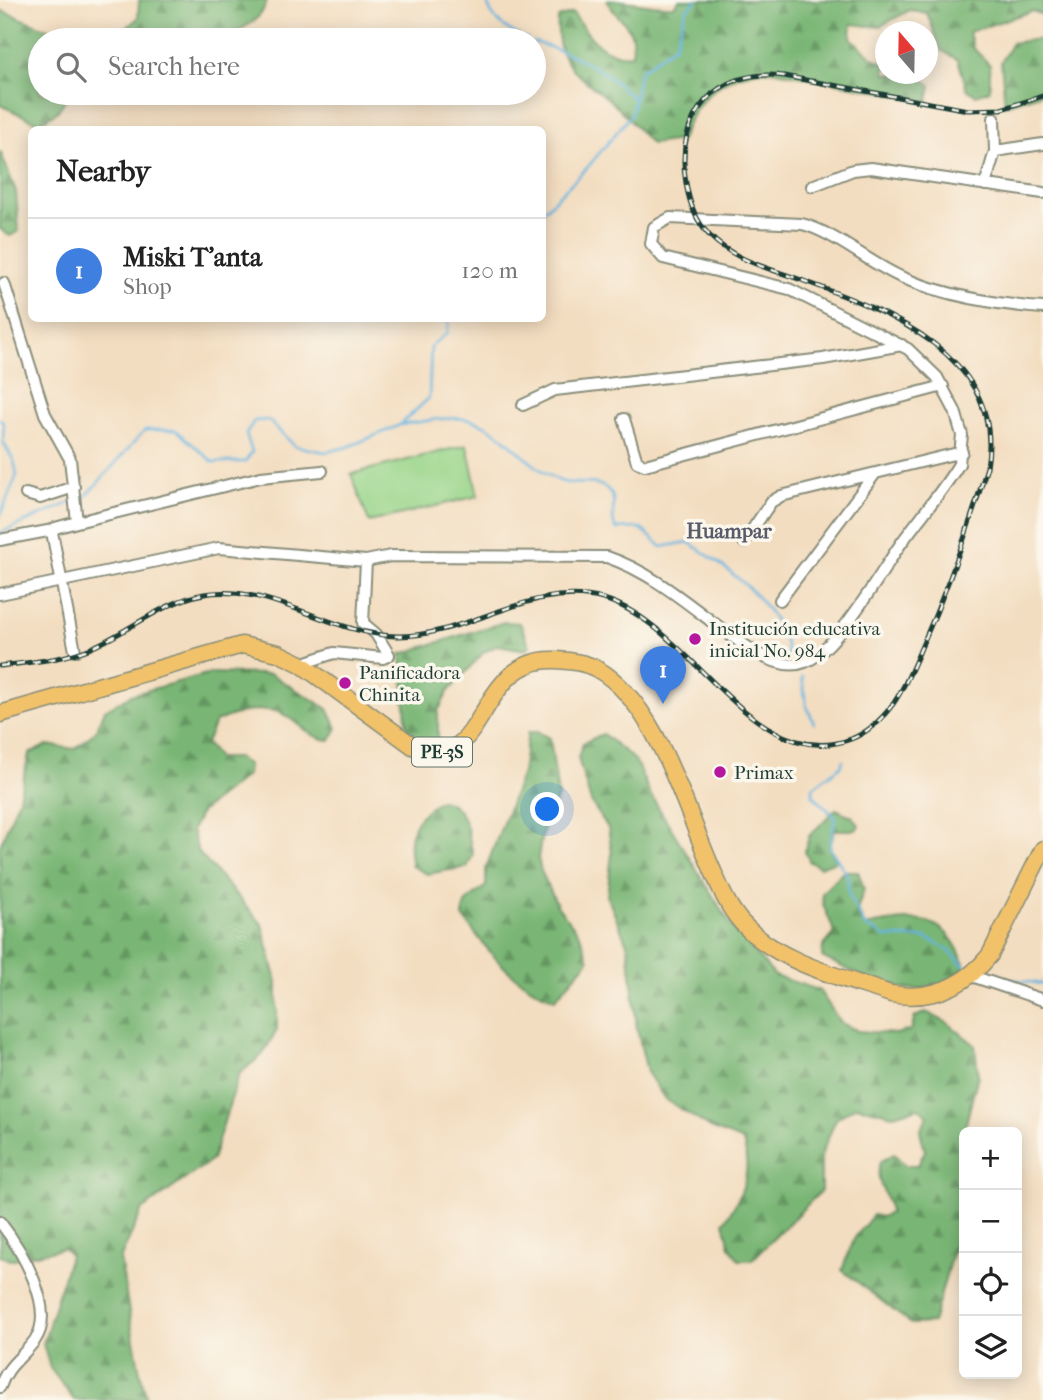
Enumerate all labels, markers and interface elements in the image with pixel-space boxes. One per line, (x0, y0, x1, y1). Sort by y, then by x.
north arrow (875, 21, 938, 84)
search box (28, 28, 546, 105)
icon: search (52, 48, 90, 86)
text: Search here (108, 51, 240, 82)
text: Nearby (56, 154, 151, 189)
text: Miski T'anta (123, 242, 262, 273)
text: 1 (75, 257, 83, 284)
text: 120 m (461, 257, 518, 284)
text: Shop (123, 273, 172, 300)
district label: Huampar (686, 519, 773, 543)
place label: Institución educativa inicial No. 984 (709, 618, 881, 662)
marker: Institución educativa inicial No. 984 (687, 631, 703, 647)
pin: 1 (640, 646, 686, 704)
place label: Panificadora Chinita (359, 662, 460, 706)
marker: Panificadora Chinita (337, 675, 353, 691)
road number: PE-3S (412, 738, 472, 766)
place label: Primax (734, 762, 794, 784)
marker: Primax (712, 764, 728, 780)
your location (530, 792, 564, 826)
map controls (959, 1127, 1022, 1379)
button: + (959, 1127, 1022, 1190)
button: − (959, 1190, 1022, 1253)
button: locate (959, 1253, 1022, 1316)
button: layers (959, 1316, 1022, 1379)

